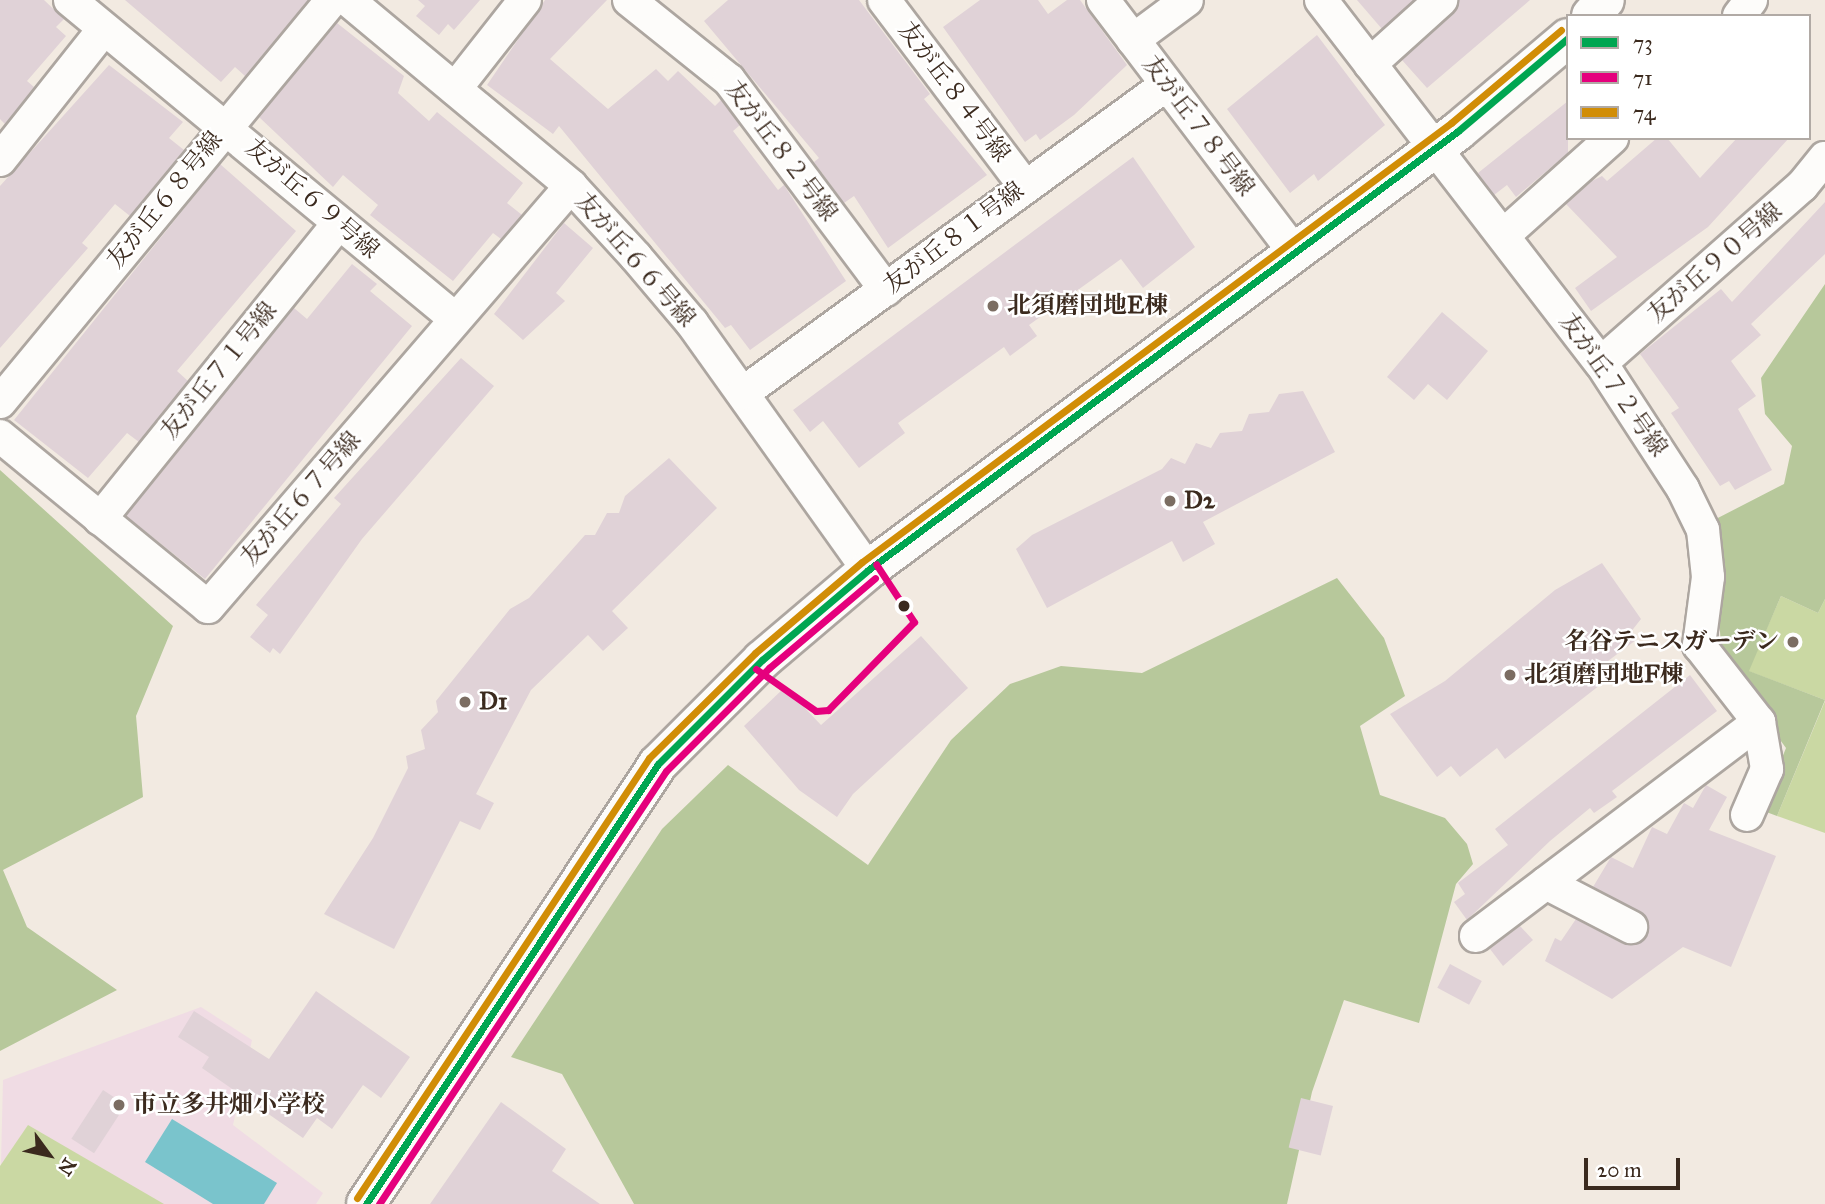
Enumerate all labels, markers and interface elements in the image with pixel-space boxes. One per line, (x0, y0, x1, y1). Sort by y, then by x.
legend (1566, 14, 1811, 140)
street label: 友が丘８４号線 (892, 16, 1016, 168)
text: 73 (1633, 30, 1653, 56)
street label: 友が丘７８号線 (1136, 50, 1260, 202)
text: 71 (1633, 65, 1653, 91)
street label: 友が丘８２号線 (719, 75, 843, 227)
text: 74 (1633, 100, 1655, 126)
street label: 友が丘６８号線 (101, 126, 229, 274)
street label: 友が丘６９号線 (239, 133, 385, 265)
street label: 友が丘８１号線 (878, 176, 1030, 300)
street label: 友が丘６６号線 (569, 187, 701, 333)
street label: 友が丘９０号線 (1642, 197, 1788, 329)
place label: 北須磨団地E棟 (1007, 292, 1168, 320)
street label: 友が丘７１号線 (155, 297, 283, 445)
marker: 北須磨団地E棟 (985, 298, 1001, 314)
street label: 友が丘７２号線 (1553, 308, 1673, 462)
street label: 友が丘６７号線 (235, 426, 367, 572)
place label: D2 (1184, 487, 1215, 515)
marker: D2 (1162, 493, 1178, 509)
unlabelled marker (897, 599, 911, 613)
place label: 名谷テニスガーデン (1563, 628, 1779, 656)
marker: 名谷テニスガーデン (1785, 634, 1801, 650)
place label: 北須磨団地F棟 (1524, 661, 1684, 689)
marker: 北須磨団地F棟 (1502, 667, 1518, 683)
place label: D1 (479, 688, 507, 716)
marker: D1 (457, 694, 473, 710)
place label: 市立多井畑小学校 (133, 1091, 325, 1119)
marker: 市立多井畑小学校 (111, 1097, 127, 1113)
north arrow (14, 1120, 84, 1190)
scale bar (1587, 1144, 1683, 1188)
text: N (53, 1154, 81, 1180)
text: 20 m (1597, 1157, 1642, 1183)

